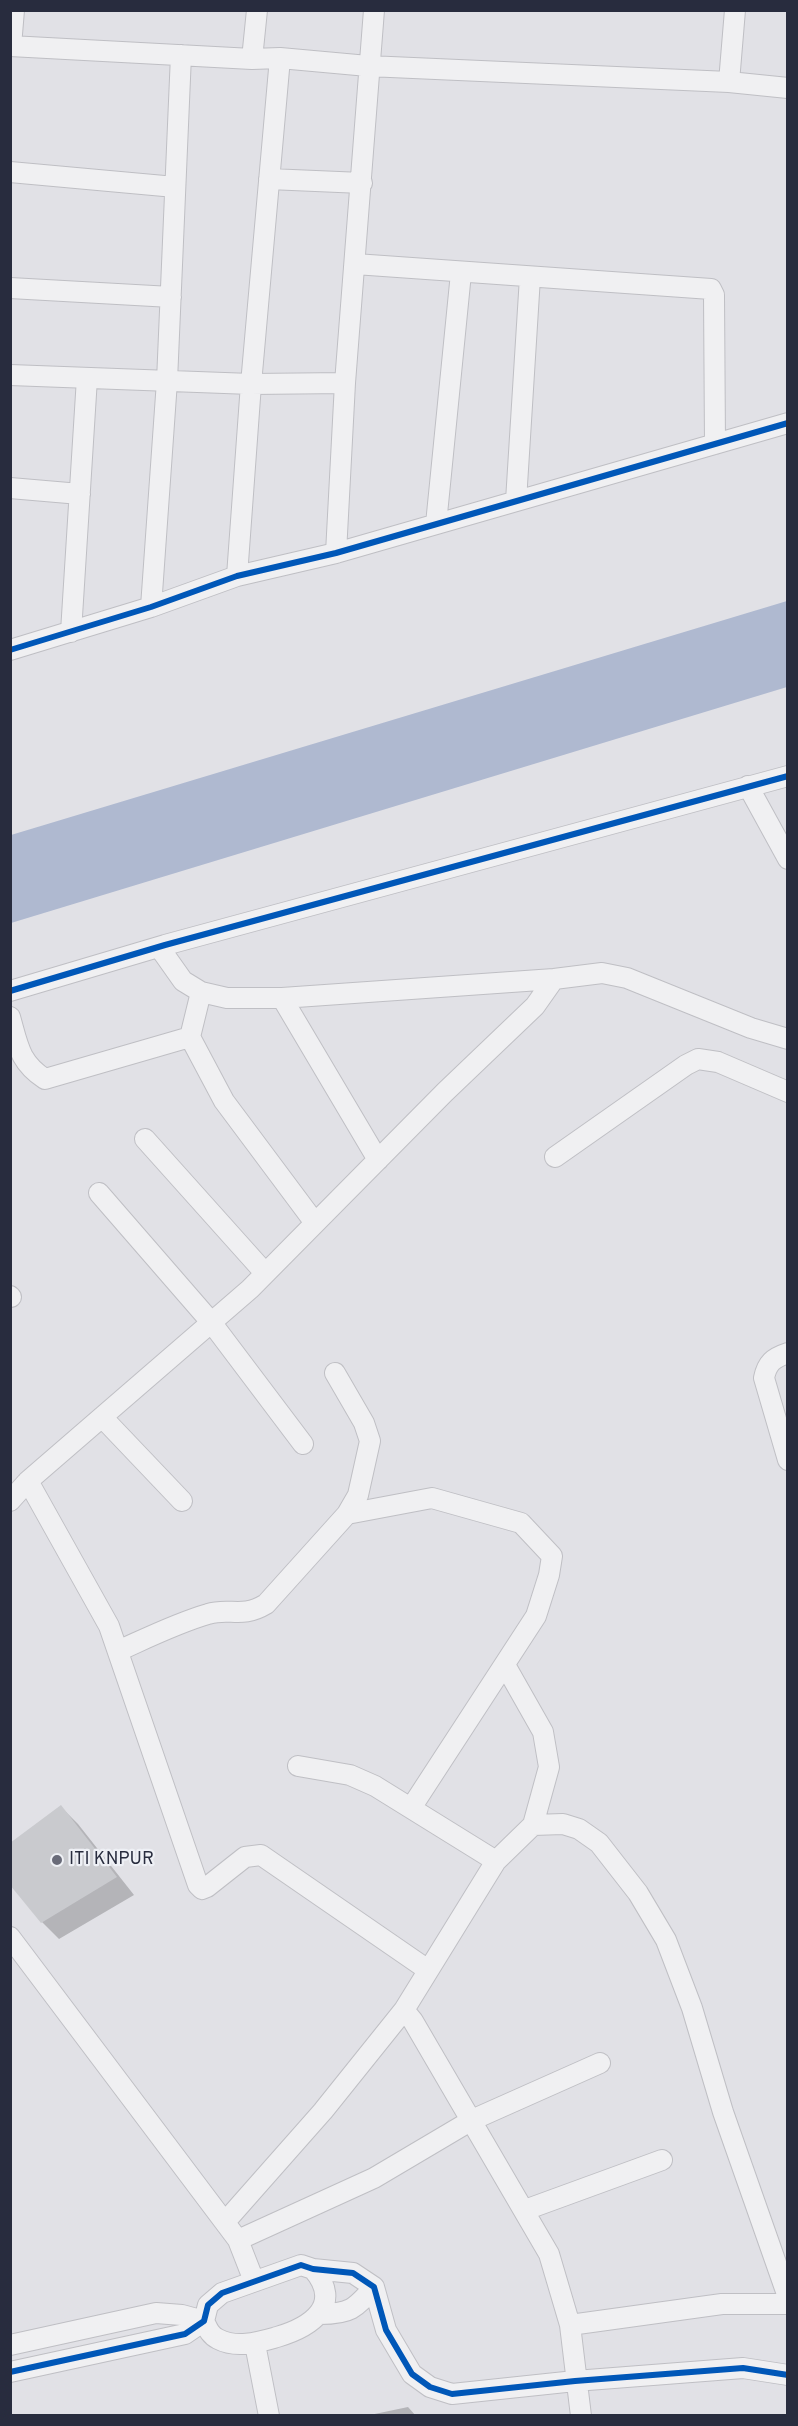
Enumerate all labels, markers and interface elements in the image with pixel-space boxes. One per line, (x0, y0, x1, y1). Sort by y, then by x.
place label: ITI KNPUR (69, 1849, 154, 1871)
marker: ITI KNPUR (50, 1853, 64, 1867)

